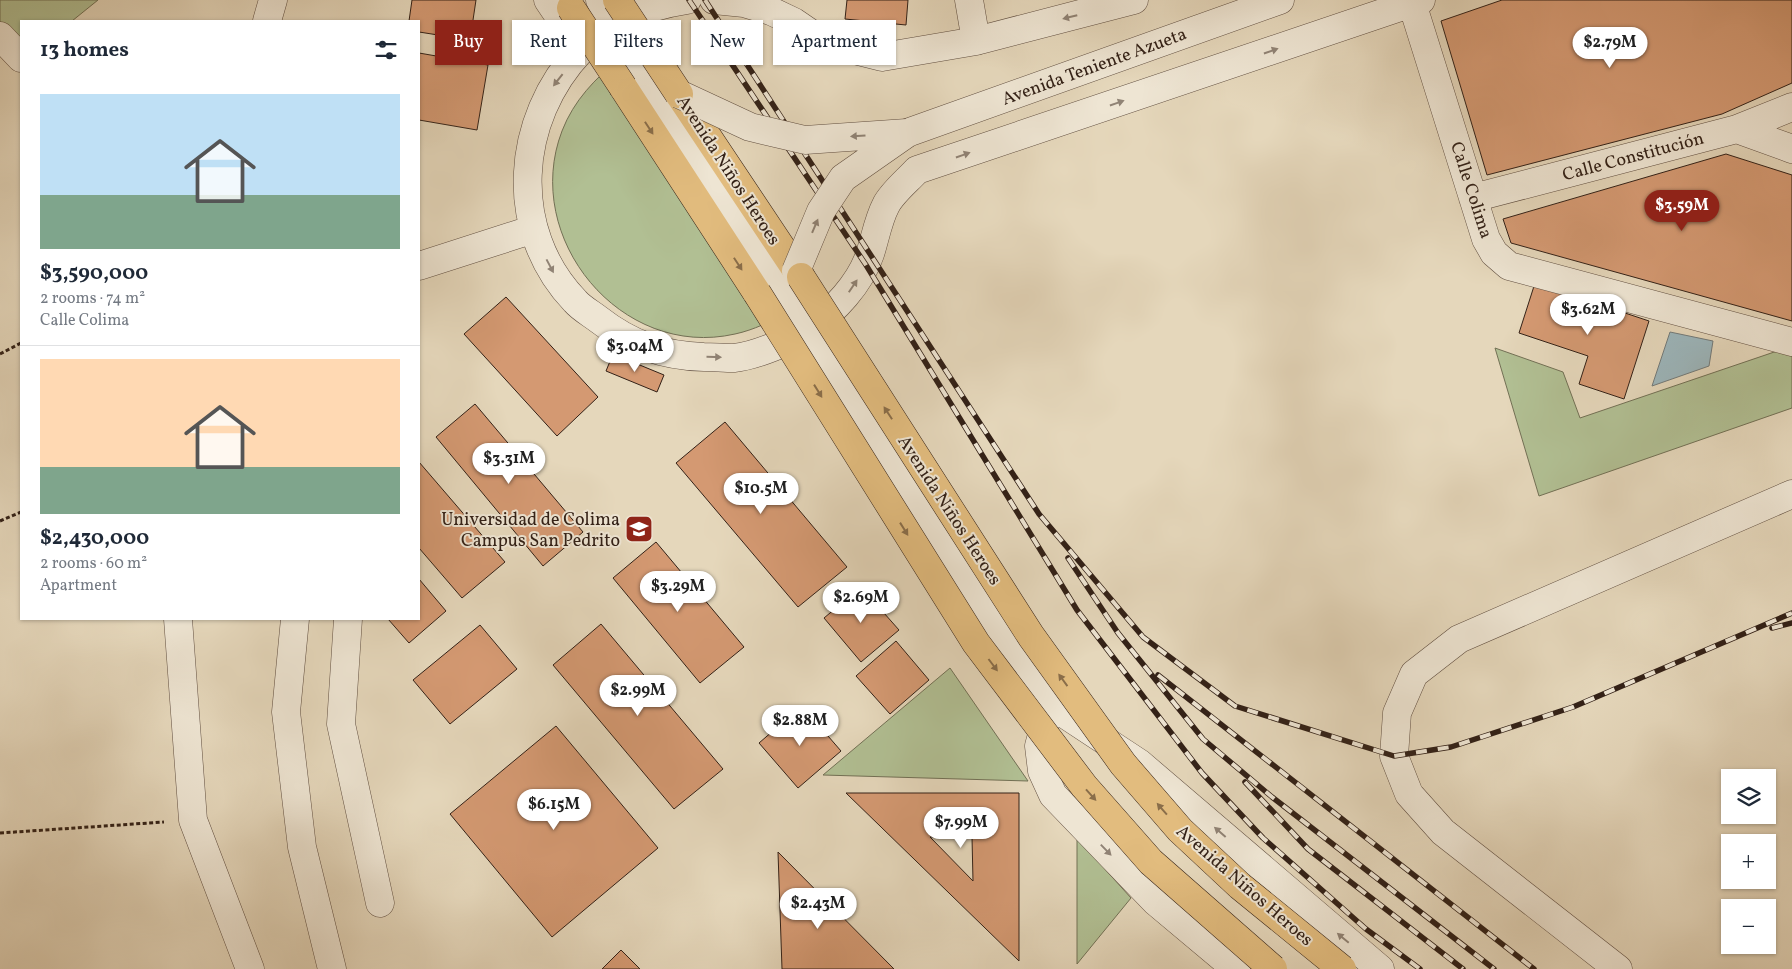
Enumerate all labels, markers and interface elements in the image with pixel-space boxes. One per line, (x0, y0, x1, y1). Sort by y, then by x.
one-way arrow (1063, 14, 1078, 22)
chip: Buy (435, 20, 502, 65)
chip: Rent (512, 20, 585, 65)
chip: Filters (595, 20, 681, 65)
chip: New (691, 20, 763, 65)
chip: Apartment (773, 20, 896, 65)
street label: Avenida Teniente Azueta (999, 22, 1190, 112)
pin: $2.79M (1569, 27, 1651, 69)
text: $2.79M (1584, 32, 1636, 54)
text: 13 homes (40, 36, 129, 65)
icon: filters (372, 36, 400, 64)
one-way arrow (1264, 47, 1279, 55)
one-way arrow (552, 73, 563, 86)
street label: Avenida Niños Heroes (670, 91, 786, 251)
one-way arrow (1110, 99, 1125, 107)
one-way arrow (644, 121, 654, 134)
icon: home (175, 126, 265, 216)
street label: Calle Constitución (1560, 126, 1707, 188)
one-way arrow (850, 133, 866, 141)
street label: Calle Colima (1443, 139, 1498, 242)
one-way arrow (956, 151, 971, 159)
pin: $3.59M (1641, 190, 1723, 232)
text: $3.59M (1655, 195, 1709, 217)
one-way arrow (812, 219, 820, 233)
one-way arrow (733, 257, 742, 270)
text: $3,590,000 (40, 259, 148, 288)
one-way arrow (546, 259, 554, 274)
one-way arrow (848, 279, 858, 292)
text: 2 rooms · 74 m² (40, 288, 145, 310)
pin: $3.62M (1547, 294, 1629, 336)
text: $3.62M (1561, 299, 1615, 321)
text: Calle Colima (40, 310, 129, 332)
pin: $3.04M (594, 330, 676, 373)
text: $3.04M (607, 336, 663, 358)
one-way arrow (706, 353, 722, 361)
one-way arrow (813, 385, 823, 398)
icon: home (175, 392, 265, 482)
one-way arrow (883, 406, 892, 419)
street label: Avenida Niños Heroes (891, 431, 1007, 591)
pin: $3.31M (468, 442, 550, 485)
text: $3.31M (483, 448, 535, 470)
pin: $10.5M (720, 472, 802, 515)
text: $10.5M (735, 478, 787, 500)
place label: Universidad de Colima Campus San Pedrito (441, 508, 620, 554)
school or university icon: Universidad de Colima Campus San Pedrito (624, 514, 654, 544)
one-way arrow (900, 522, 909, 536)
text: $2,430,000 (40, 524, 149, 553)
text: 2 rooms · 60 m² (40, 553, 147, 575)
pin: $3.29M (637, 570, 719, 613)
text: Apartment (40, 575, 117, 597)
text: $3.29M (651, 576, 705, 598)
pin: $2.69M (820, 582, 902, 624)
text: $2.69M (834, 587, 888, 609)
one-way arrow (987, 658, 998, 671)
one-way arrow (1058, 673, 1068, 687)
pin: $2.99M (597, 674, 679, 717)
text: $2.99M (611, 680, 666, 702)
pin: $2.88M (759, 704, 841, 747)
text: $2.88M (773, 710, 827, 732)
map controls (1721, 769, 1776, 954)
button: layers (1721, 769, 1776, 824)
pin: $6.15M (513, 788, 595, 831)
one-way arrow (1085, 788, 1097, 800)
text: $6.15M (528, 794, 580, 816)
one-way arrow (1157, 803, 1168, 815)
pin: $7.99M (920, 806, 1002, 849)
text: $7.99M (935, 812, 987, 834)
street label: Avenida Niños Heroes (1170, 820, 1318, 953)
one-way arrow (1214, 826, 1226, 838)
button: + (1721, 834, 1776, 889)
one-way arrow (1100, 844, 1112, 856)
pin: $2.43M (777, 888, 859, 930)
text: $2.43M (791, 893, 845, 915)
button: − (1721, 899, 1776, 954)
one-way arrow (1337, 932, 1349, 944)

